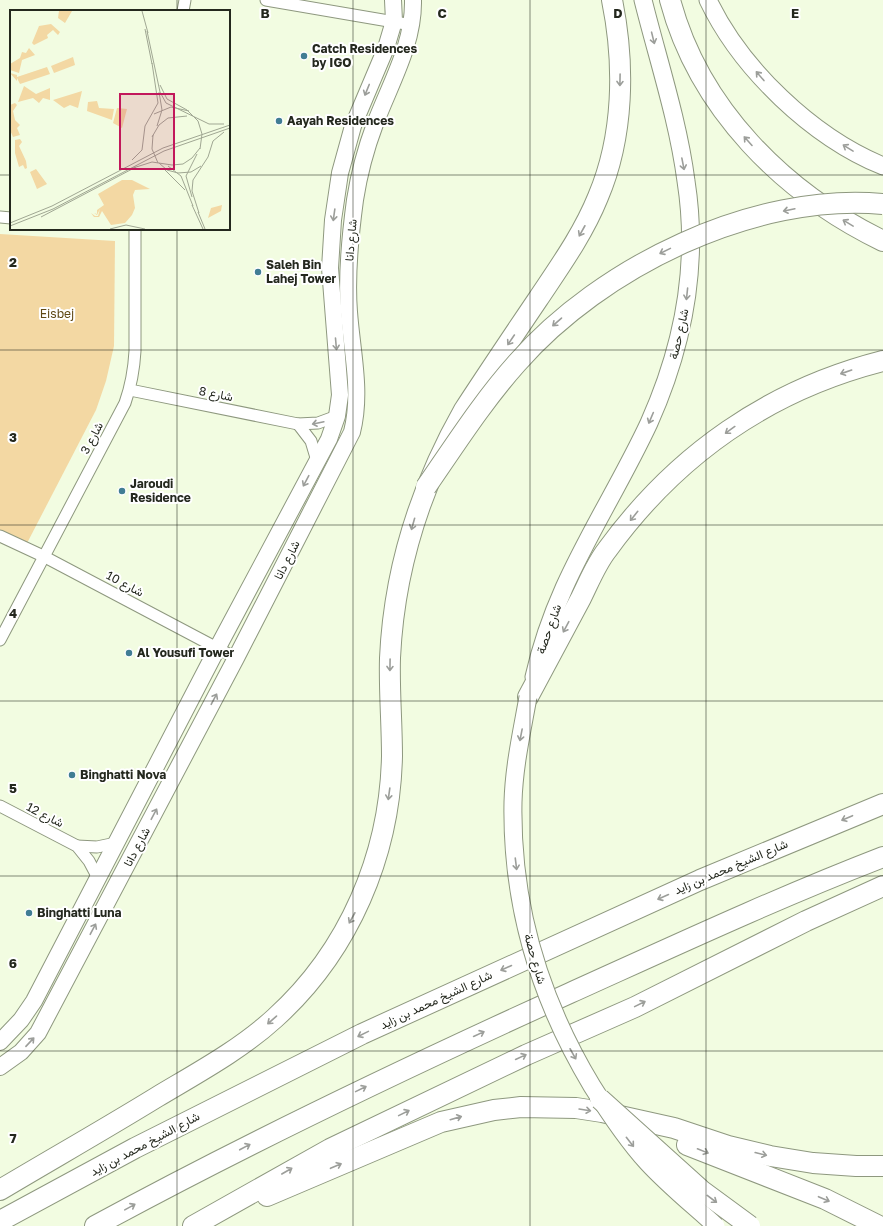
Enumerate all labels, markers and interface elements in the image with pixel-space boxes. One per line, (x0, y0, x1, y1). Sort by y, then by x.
text: B (260, 5, 270, 21)
text: C (437, 5, 447, 21)
text: D (613, 5, 623, 21)
text: E (791, 5, 799, 21)
inset map (10, 10, 230, 230)
one-way arrow (649, 31, 657, 44)
place label: Catch Residences by IGO (312, 41, 417, 70)
marker: Catch Residences by IGO (299, 51, 309, 61)
one-way arrow (756, 71, 765, 81)
one-way arrow (616, 73, 624, 86)
one-way arrow (363, 83, 371, 95)
place label: Aayah Residences (287, 113, 394, 128)
marker: Aayah Residences (274, 116, 284, 126)
one-way arrow (744, 137, 753, 147)
one-way arrow (843, 144, 854, 152)
one-way arrow (679, 157, 687, 170)
one-way arrow (782, 207, 795, 215)
one-way arrow (330, 208, 338, 221)
street label: شارع دانا (341, 218, 362, 262)
one-way arrow (842, 219, 854, 227)
one-way arrow (577, 225, 585, 237)
one-way arrow (660, 248, 672, 255)
text: 2 (9, 254, 17, 270)
place label: Saleh Bin Lahej Tower (266, 257, 337, 286)
marker: Saleh Bin Lahej Tower (253, 267, 263, 277)
one-way arrow (683, 287, 691, 300)
park label: Eisbej (40, 306, 74, 321)
street label: شارع حصة (665, 307, 694, 361)
one-way arrow (552, 318, 563, 327)
one-way arrow (507, 334, 515, 345)
one-way arrow (332, 337, 340, 350)
one-way arrow (840, 368, 852, 376)
street label: شارع 8 (197, 383, 234, 406)
one-way arrow (647, 411, 654, 423)
street label: شارع 3 (77, 419, 108, 457)
one-way arrow (312, 419, 325, 427)
one-way arrow (725, 425, 736, 434)
text: 3 (9, 429, 17, 445)
one-way arrow (302, 475, 309, 487)
place label: Jaroudi Residence (130, 476, 191, 505)
marker: Jaroudi Residence (117, 486, 127, 496)
one-way arrow (629, 511, 638, 522)
one-way arrow (409, 518, 416, 531)
street label: شارع دانا (270, 538, 305, 583)
street label: شارع 10 (103, 567, 147, 601)
street label: شارع حصة (533, 602, 566, 656)
text: 4 (9, 605, 17, 621)
one-way arrow (561, 620, 569, 632)
place label: Al Yousufi Tower (137, 645, 235, 660)
marker: Al Yousufi Tower (124, 648, 134, 658)
one-way arrow (386, 658, 394, 671)
one-way arrow (211, 693, 219, 705)
one-way arrow (516, 728, 524, 741)
place label: Binghatti Nova (80, 767, 166, 782)
marker: Binghatti Nova (67, 770, 77, 780)
text: 5 (9, 780, 17, 796)
one-way arrow (385, 788, 393, 801)
street label: شارع 12 (23, 799, 66, 832)
one-way arrow (151, 808, 158, 820)
one-way arrow (841, 815, 853, 823)
street label: شارع دانا (120, 825, 155, 870)
street label: شارع الشيخ محمد بن زايد (672, 836, 791, 899)
one-way arrow (512, 857, 520, 870)
one-way arrow (657, 894, 669, 901)
place label: Binghatti Luna (37, 905, 122, 920)
marker: Binghatti Luna (24, 908, 34, 918)
one-way arrow (347, 912, 355, 924)
one-way arrow (90, 923, 97, 935)
street label: شارع حصة (519, 932, 550, 986)
text: 6 (9, 955, 17, 971)
one-way arrow (500, 964, 512, 972)
street label: شارع الشيخ محمد بن زايد (377, 967, 495, 1034)
one-way arrow (633, 1000, 645, 1007)
one-way arrow (267, 1016, 278, 1025)
one-way arrow (473, 1030, 485, 1037)
one-way arrow (357, 1031, 369, 1038)
one-way arrow (25, 1037, 34, 1047)
one-way arrow (570, 1048, 578, 1060)
one-way arrow (515, 1053, 527, 1060)
one-way arrow (355, 1085, 367, 1092)
one-way arrow (578, 1106, 591, 1114)
street label: شارع الشيخ محمد بن زايد (87, 1108, 203, 1181)
one-way arrow (397, 1109, 409, 1116)
one-way arrow (449, 1114, 462, 1121)
text: 7 (9, 1130, 17, 1146)
one-way arrow (626, 1137, 635, 1148)
one-way arrow (238, 1142, 250, 1150)
one-way arrow (697, 1148, 709, 1156)
one-way arrow (754, 1151, 767, 1158)
one-way arrow (329, 1162, 341, 1169)
one-way arrow (281, 1167, 293, 1175)
one-way arrow (707, 1195, 718, 1204)
one-way arrow (817, 1196, 829, 1204)
one-way arrow (123, 1203, 135, 1211)

